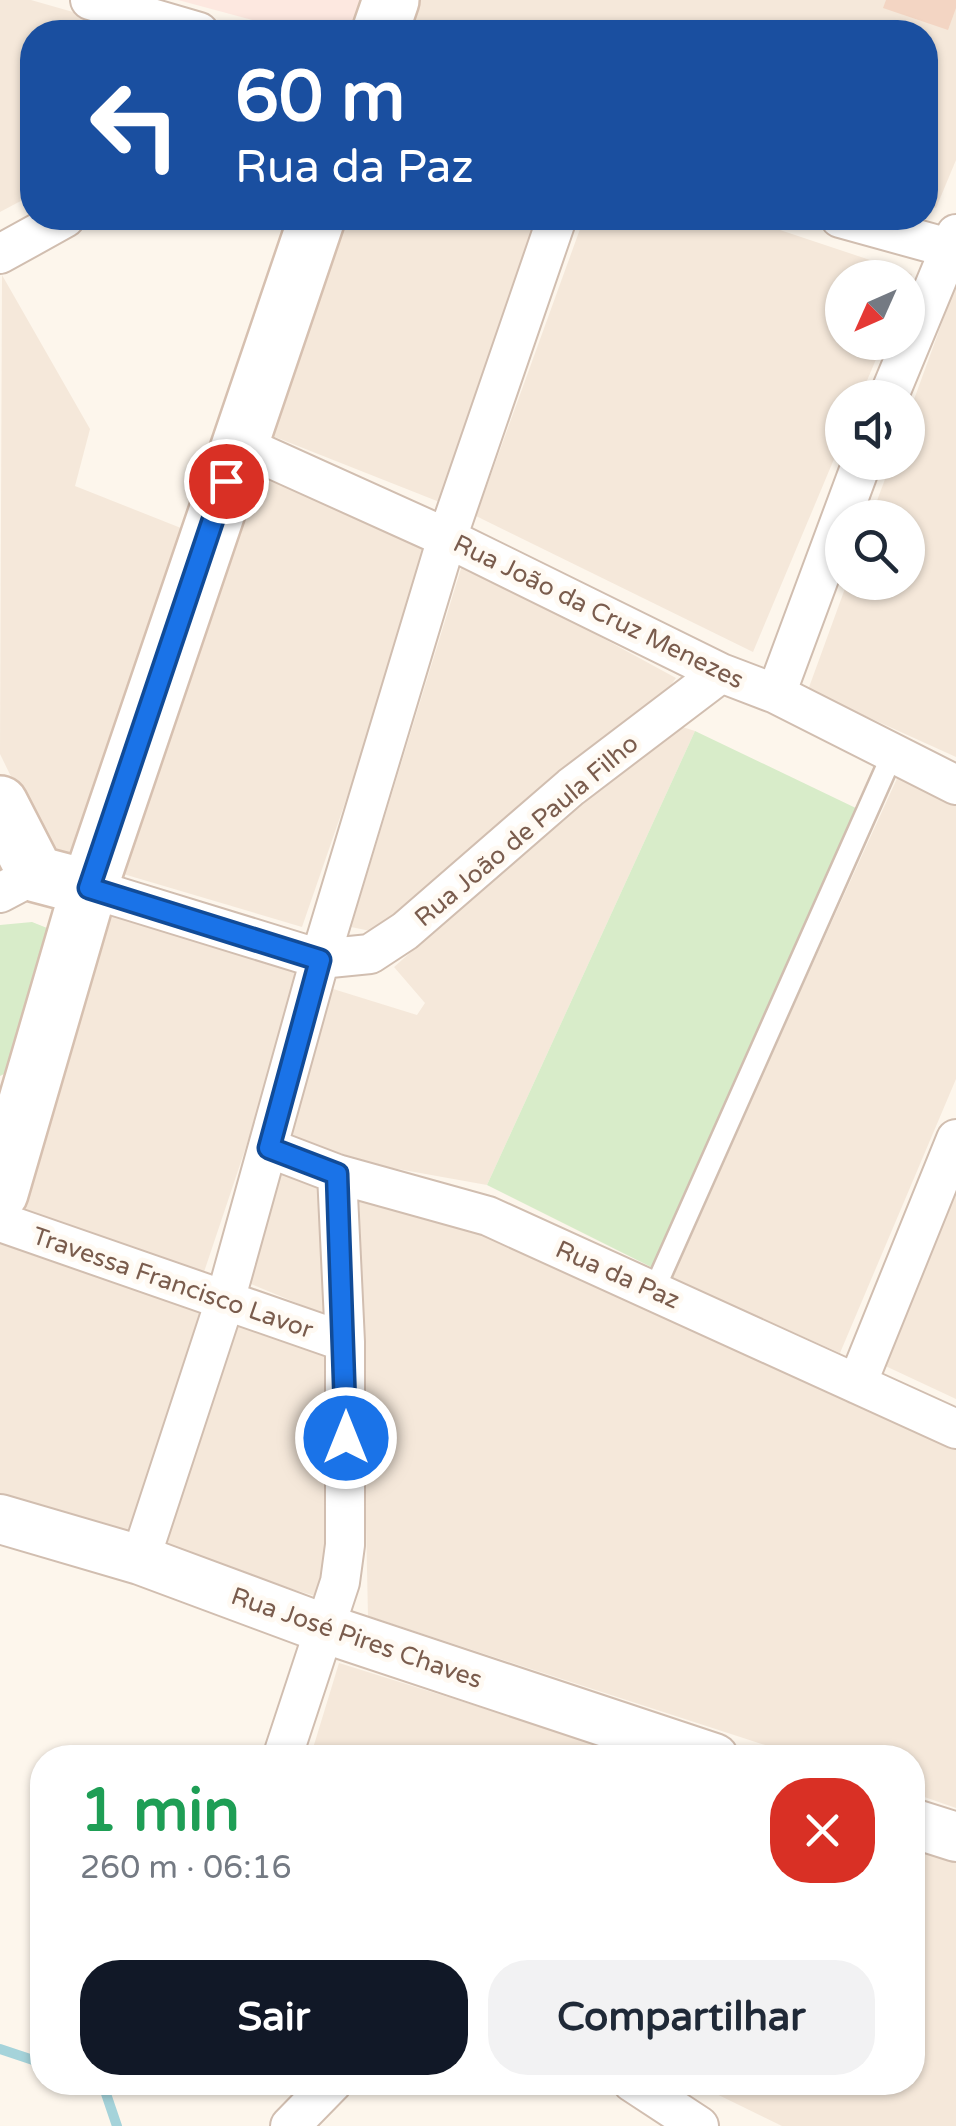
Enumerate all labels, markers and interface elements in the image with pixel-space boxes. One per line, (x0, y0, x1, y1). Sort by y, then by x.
text: 60 m (235, 56, 405, 140)
icon: left (70, 60, 200, 190)
text: Rua da Paz (235, 141, 474, 195)
north arrow (825, 260, 925, 360)
map controls (825, 260, 925, 600)
button: sound (825, 380, 925, 480)
pin (184, 439, 269, 524)
icon: arrive (199, 454, 254, 509)
button: search (825, 500, 925, 600)
street label: Rua João da Cruz Menezes (448, 528, 749, 695)
street label: Rua João de Paula Filho (409, 728, 644, 933)
street label: Travessa Francisco Lavor (28, 1221, 317, 1345)
street label: Rua da Paz (551, 1234, 684, 1316)
position arrow (294, 1386, 398, 1490)
street label: Rua José Pires Chaves (227, 1581, 486, 1695)
text: 1 min (80, 1775, 240, 1847)
button: close (770, 1778, 875, 1883)
text: 260 m · 06:16 (80, 1849, 292, 1887)
button: Sair (80, 1960, 468, 2075)
button: Compartilhar (488, 1960, 875, 2075)

